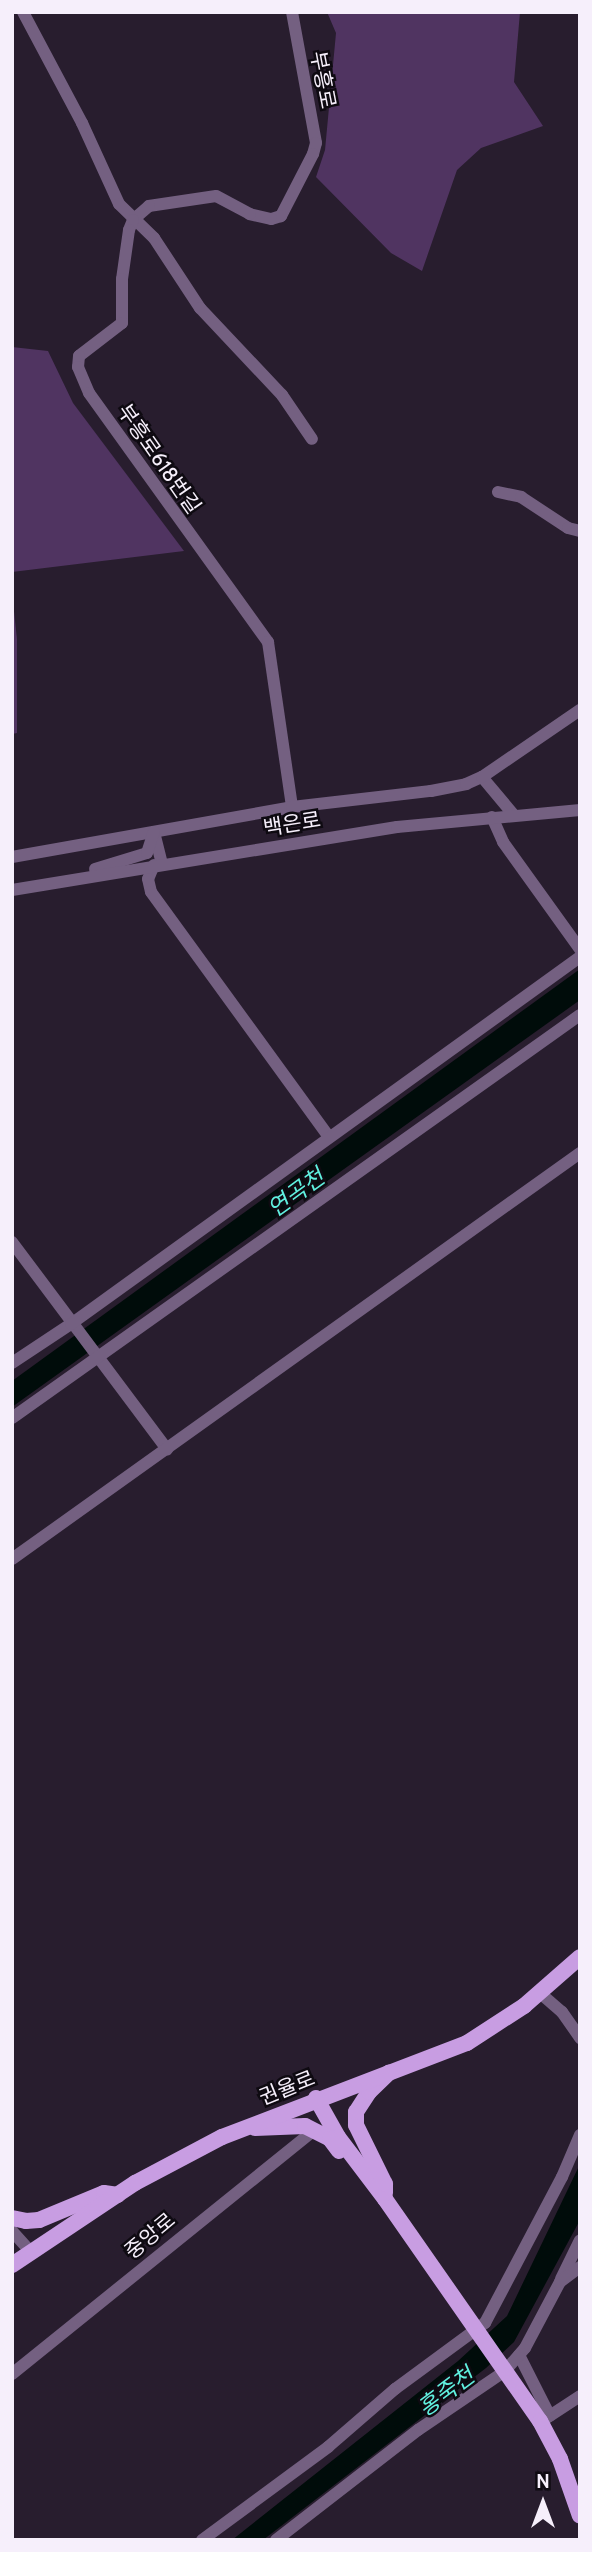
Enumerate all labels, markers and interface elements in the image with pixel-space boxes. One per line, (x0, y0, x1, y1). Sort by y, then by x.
street label: 부흥로 (305, 49, 341, 111)
street label: 부흥로618번길 (112, 399, 206, 519)
street label: 백은로 (261, 807, 323, 841)
water label: 연곡천 (262, 1163, 330, 1223)
street label: 권율로 (255, 2065, 319, 2111)
street label: 중앙로 (120, 2208, 180, 2264)
water label: 홍죽천 (412, 2362, 480, 2422)
north arrow (508, 2468, 578, 2538)
text: N (536, 2470, 550, 2493)

